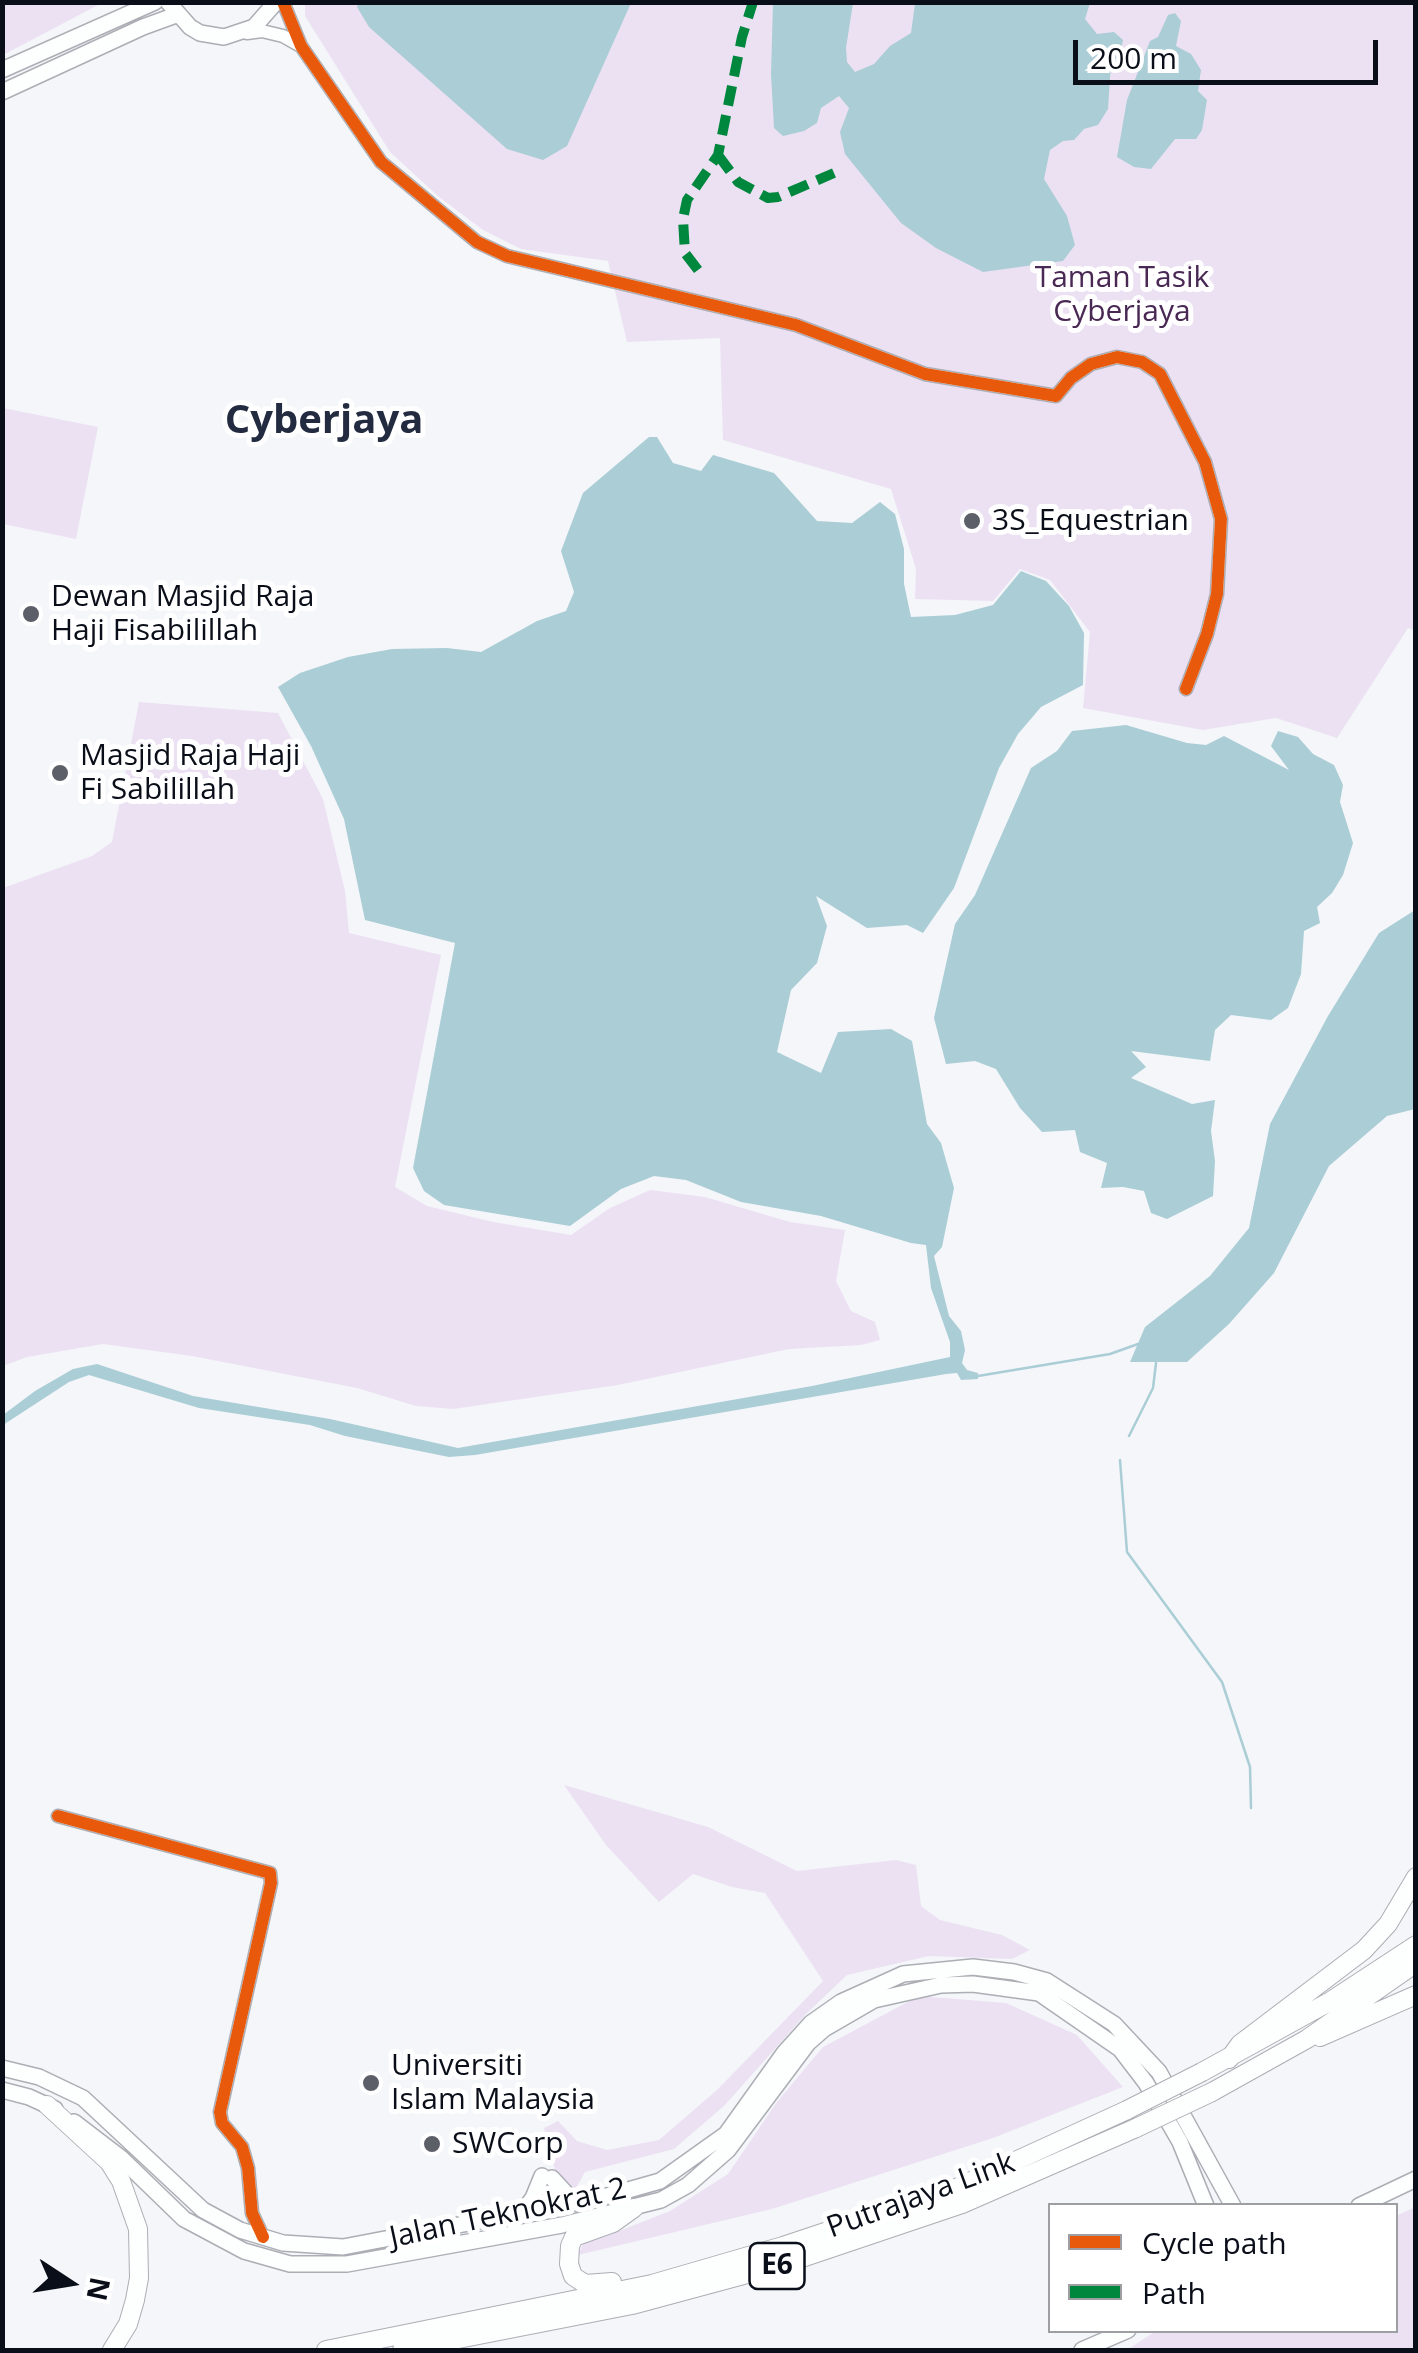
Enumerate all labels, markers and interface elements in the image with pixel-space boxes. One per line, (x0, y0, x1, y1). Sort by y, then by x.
scale bar (1078, 20, 1383, 82)
text: 200 m (1090, 37, 1177, 78)
park label: Taman Tasik Cyberjaya (1035, 260, 1209, 330)
district label: Cyberjaya (225, 398, 423, 446)
place label: 3S_Equestrian (992, 503, 1189, 539)
marker: 3S_Equestrian (961, 510, 983, 532)
place label: Dewan Masjid Raja Haji Fisabilillah (51, 579, 314, 650)
marker: Dewan Masjid Raja Haji Fisabilillah (20, 603, 42, 625)
place label: Masjid Raja Haji Fi Sabilillah (80, 738, 300, 808)
marker: Masjid Raja Haji Fi Sabilillah (49, 762, 71, 784)
place label: Universiti Islam Malaysia (391, 2048, 595, 2118)
marker: Universiti Islam Malaysia (360, 2072, 382, 2094)
place label: SWCorp (452, 2126, 564, 2162)
marker: SWCorp (421, 2133, 443, 2155)
street label: Putrajaya Link (822, 2145, 1020, 2247)
street label: Jalan Teknokrat 2 (386, 2171, 630, 2257)
legend (1048, 2203, 1398, 2333)
text: Cycle path (1142, 2222, 1287, 2263)
north arrow (20, 2233, 120, 2333)
road number: E6 (750, 2243, 804, 2289)
text: Path (1142, 2272, 1206, 2313)
text: N (78, 2274, 120, 2304)

